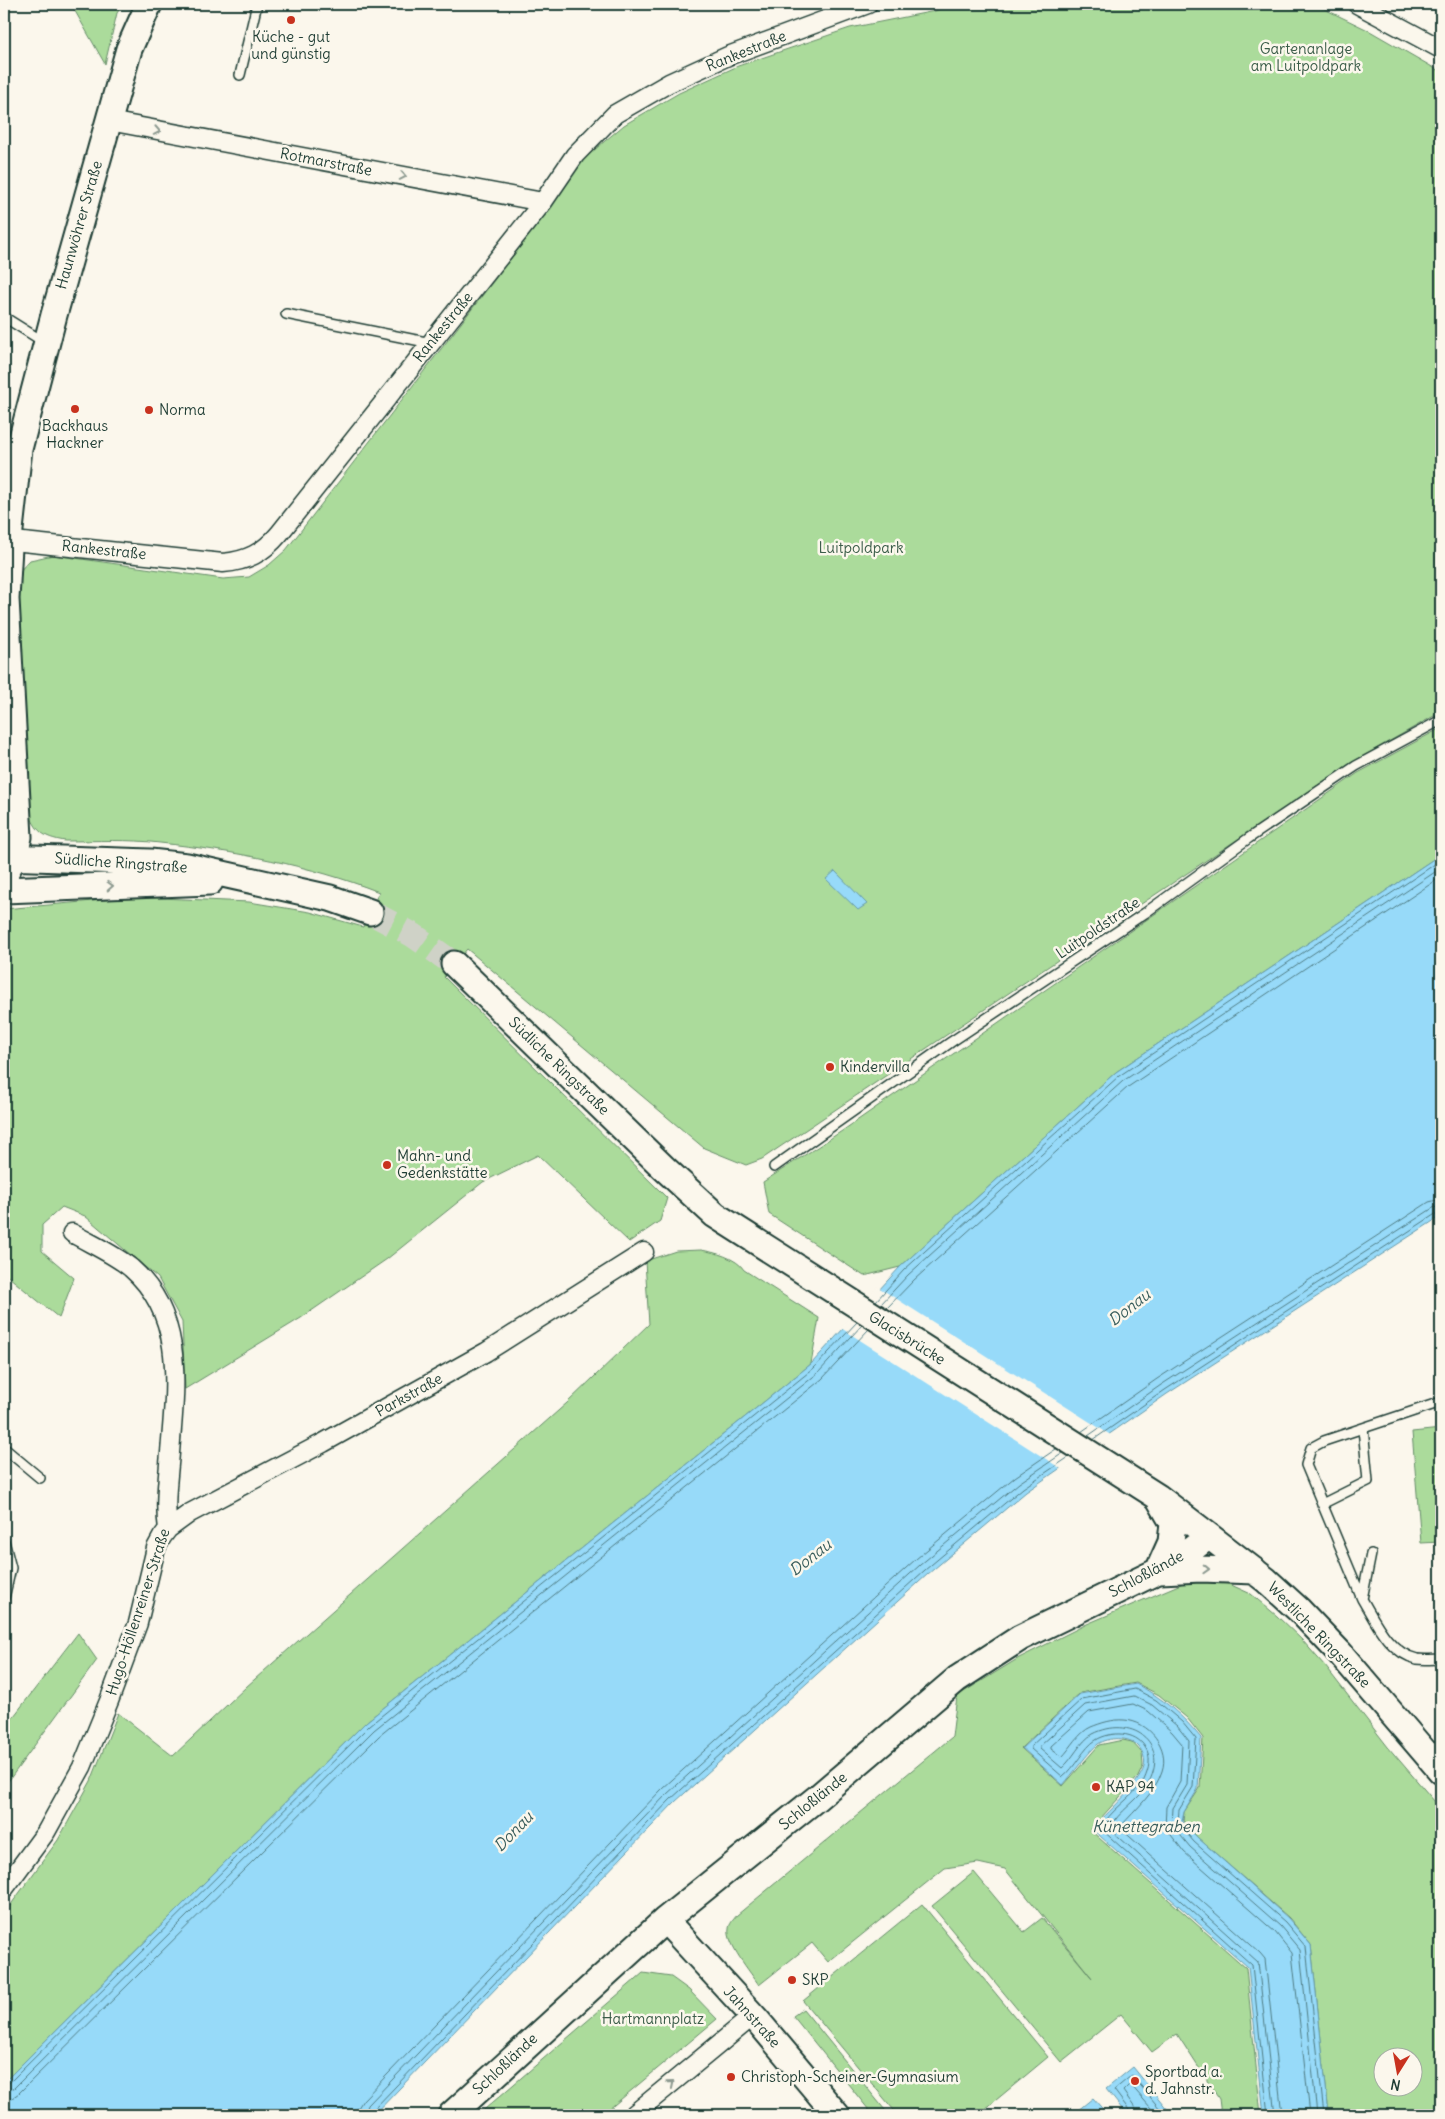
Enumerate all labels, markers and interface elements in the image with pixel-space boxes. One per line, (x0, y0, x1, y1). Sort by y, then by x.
marker: Küche - gut und günstig (285, 14, 297, 26)
street label: Rankestraße (703, 26, 789, 75)
place label: Küche - gut und günstig (251, 27, 331, 63)
park label: Gartenanlage am Luitpoldpark (1251, 39, 1362, 75)
one-way arrow (152, 125, 161, 135)
street label: Rotmarstraße (278, 143, 374, 180)
street label: Haunwöhrer Straße (51, 158, 106, 291)
one-way arrow (398, 171, 407, 181)
street label: Rankestraße (408, 288, 477, 366)
place label: Norma (159, 400, 206, 419)
marker: Backhaus Hackner (69, 403, 81, 415)
marker: Norma (143, 404, 155, 416)
place label: Backhaus Hackner (42, 416, 108, 452)
street label: Rankestraße (61, 536, 147, 563)
park label: Luitpoldpark (818, 538, 904, 557)
street label: Südliche Ringstraße (54, 848, 188, 877)
one-way arrow (106, 881, 114, 892)
street label: Luitpoldstraße (1052, 893, 1143, 963)
street label: Südliche Ringstraße (505, 1013, 614, 1119)
place label: Kindervilla (840, 1057, 911, 1076)
marker: Kindervilla (824, 1061, 836, 1073)
place label: Mahn- und Gedenkstätte (397, 1146, 488, 1182)
marker: Mahn- und Gedenkstätte (381, 1159, 393, 1171)
water label: Donau (1104, 1283, 1155, 1330)
street label: Glacisbrücke (865, 1307, 949, 1369)
street label: Parkstraße (372, 1368, 446, 1421)
street label: Hugo-Höllenreiner-Straße (102, 1526, 174, 1698)
water label: Donau (785, 1533, 836, 1580)
street label: Schloßlände (1105, 1546, 1186, 1601)
one-way arrow (1202, 1564, 1210, 1575)
street label: Westliche Ringstraße (1264, 1578, 1375, 1692)
street label: Schloßlände (775, 1767, 851, 1834)
place label: KAP 94 (1106, 1777, 1155, 1796)
marker: KAP 94 (1090, 1781, 1102, 1793)
water label: Donau (489, 1806, 538, 1855)
water label: Künettegraben (1092, 1816, 1200, 1836)
place label: SKP (802, 1970, 829, 1989)
marker: SKP (786, 1974, 798, 1986)
street label: Jahnstraße (720, 1982, 785, 2051)
park label: Hartmannplatz (602, 2009, 704, 2028)
street label: Schloßlände (468, 2029, 541, 2099)
north arrow (1372, 2046, 1422, 2096)
place label: Sportbad a. d. Jahnstr. (1145, 2062, 1222, 2098)
place label: Christoph-Scheiner-Gymnasium (741, 2067, 959, 2086)
marker: Christoph-Scheiner-Gymnasium (725, 2071, 737, 2083)
marker: Sportbad a. d. Jahnstr. (1129, 2075, 1141, 2087)
text: N (1389, 2075, 1402, 2095)
one-way arrow (665, 2081, 674, 2090)

